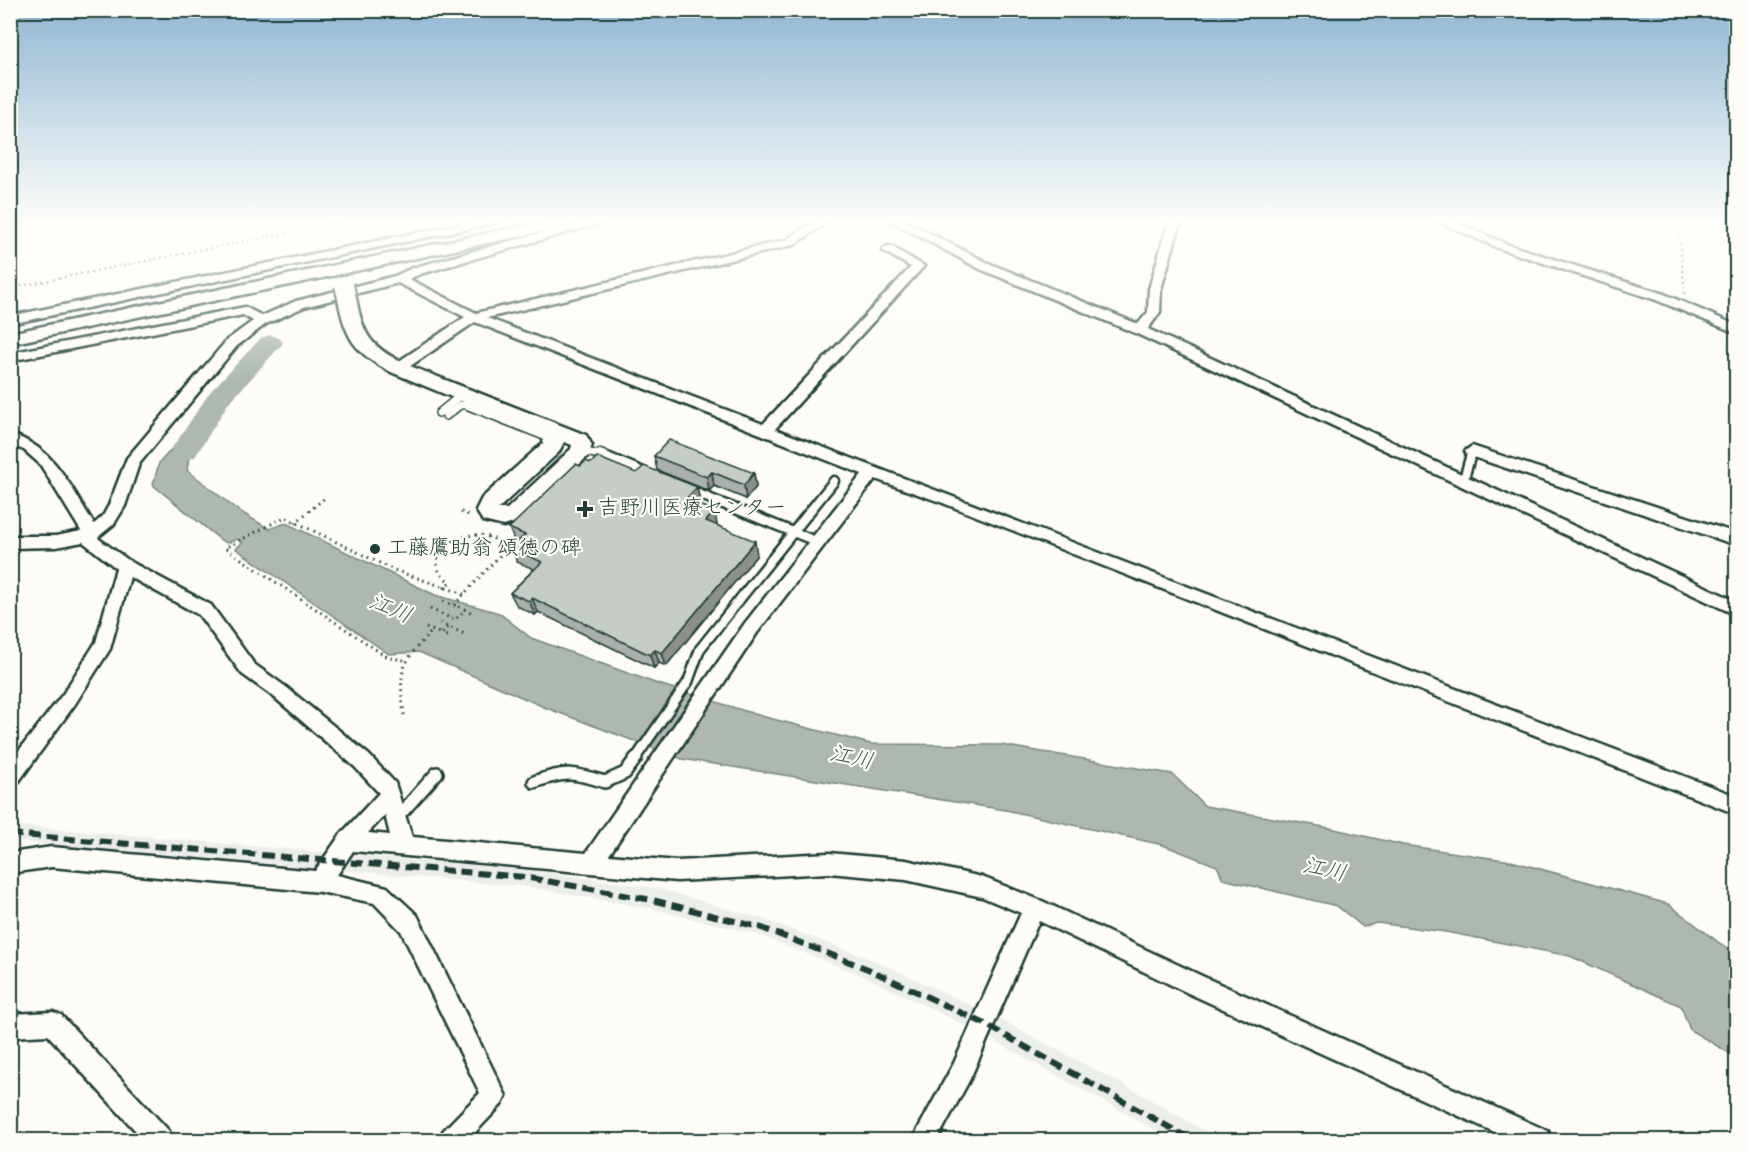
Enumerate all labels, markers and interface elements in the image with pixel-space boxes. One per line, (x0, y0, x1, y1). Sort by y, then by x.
place label: 吉野川医療センター (598, 494, 786, 524)
marker: 吉野川医療センター (576, 500, 594, 518)
place label: 工藤鷹助翁 頌徳の碑 (387, 534, 581, 564)
marker: 工藤鷹助翁 頌徳の碑 (368, 542, 382, 556)
water label: 江川 (363, 587, 417, 633)
water label: 江川 (826, 738, 876, 780)
water label: 江川 (1299, 850, 1349, 892)

